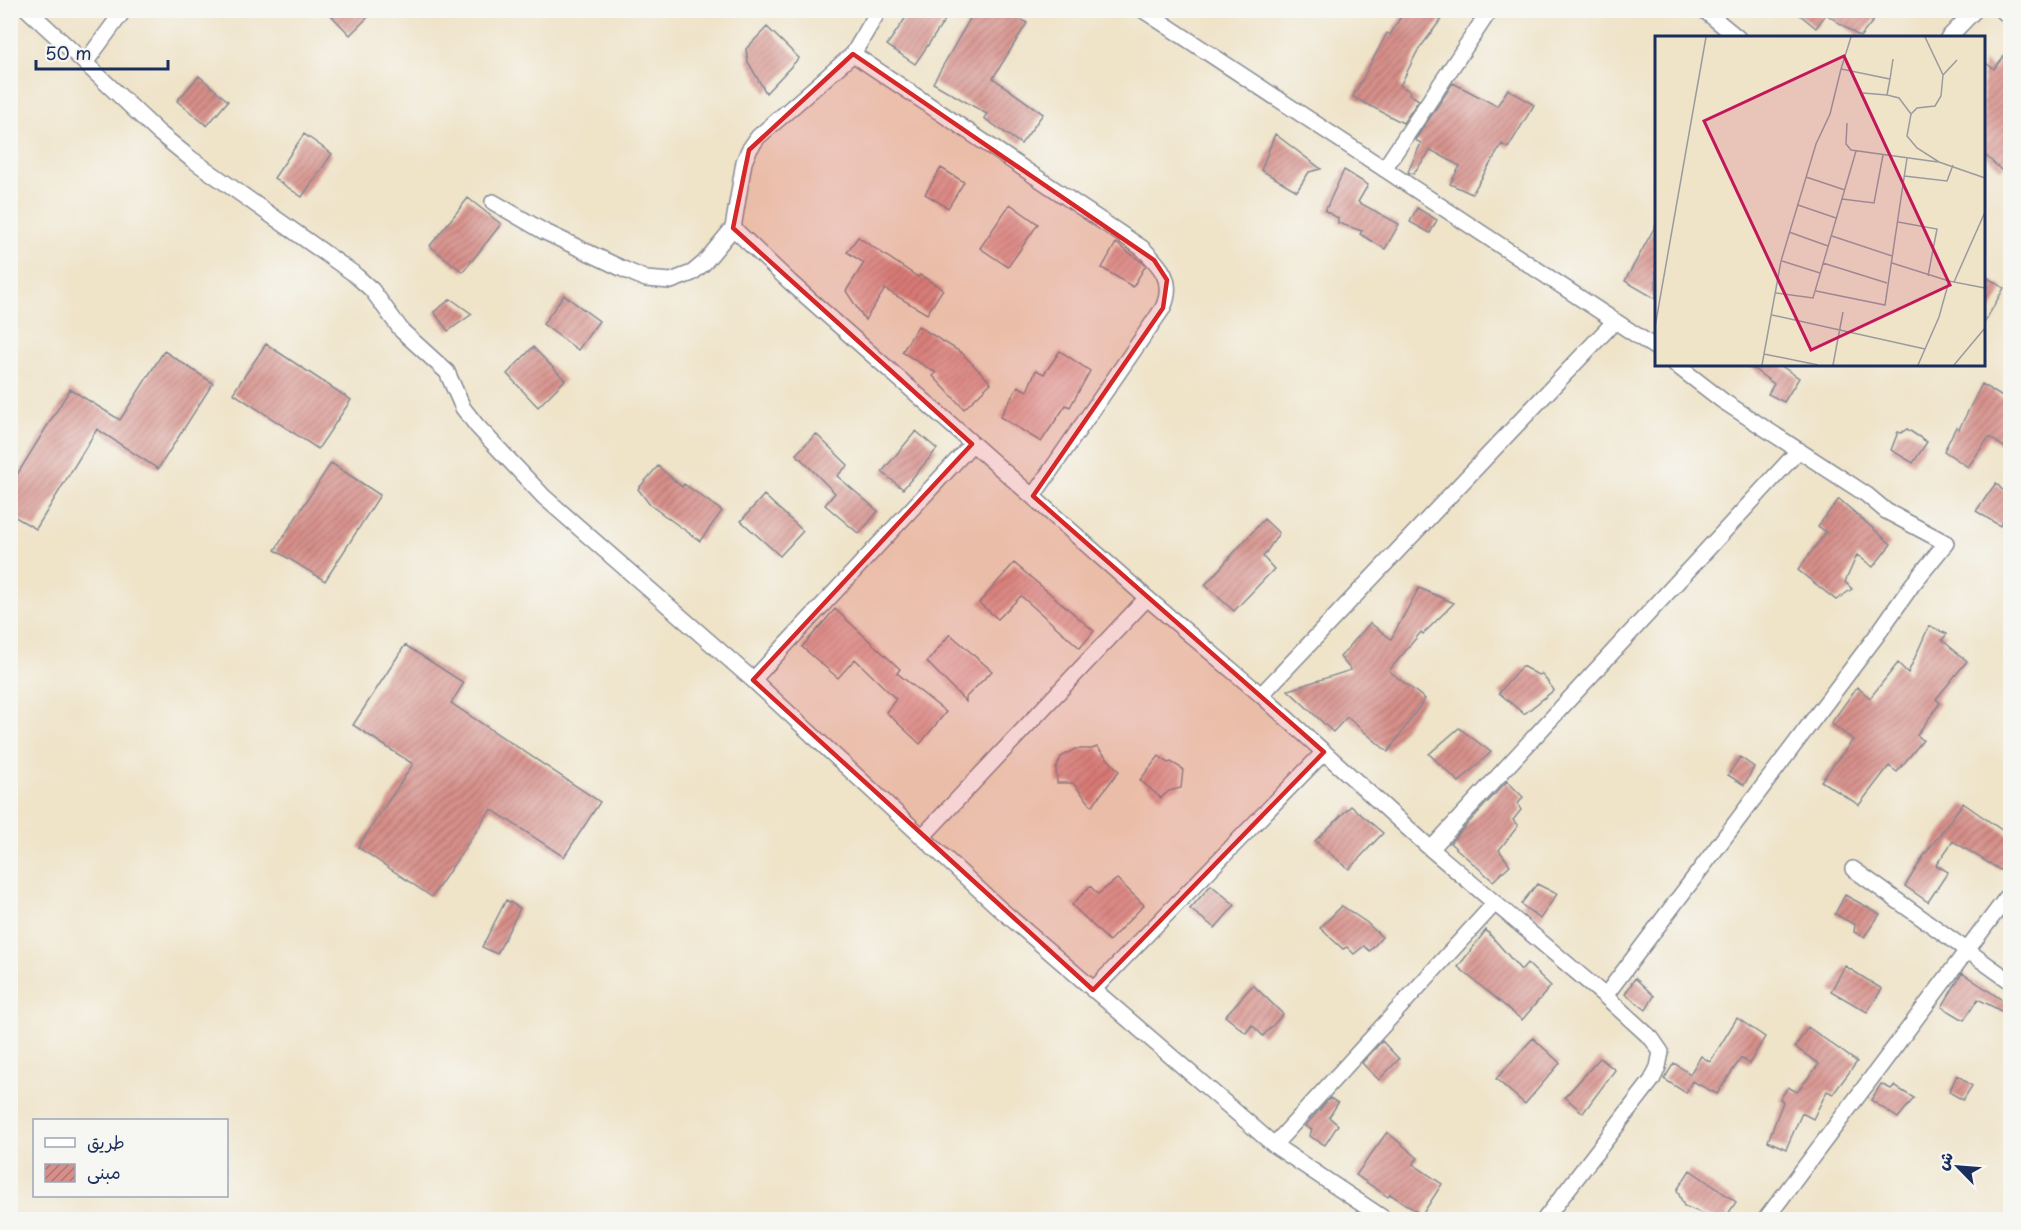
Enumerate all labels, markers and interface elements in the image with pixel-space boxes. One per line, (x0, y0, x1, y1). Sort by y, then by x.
scale bar (36, 33, 168, 71)
inset map (1655, 36, 1985, 366)
text: 50 m (45, 39, 92, 66)
legend (33, 1119, 228, 1197)
text: طريق (87, 1128, 125, 1155)
north arrow (1928, 1137, 1988, 1197)
text: ش (1929, 1147, 1958, 1173)
text: مبنى (87, 1158, 121, 1185)

